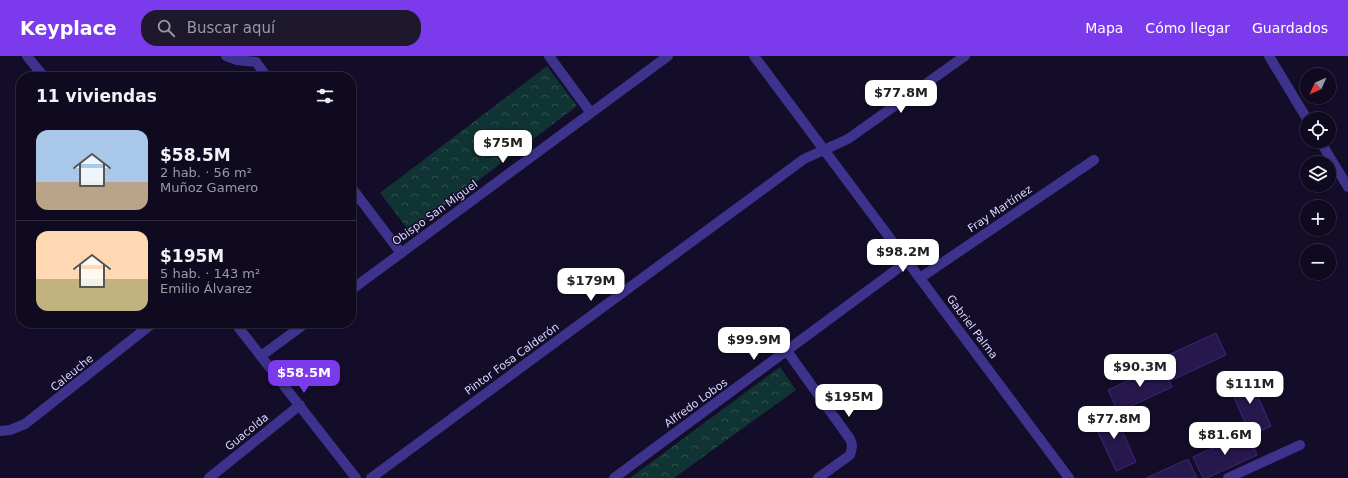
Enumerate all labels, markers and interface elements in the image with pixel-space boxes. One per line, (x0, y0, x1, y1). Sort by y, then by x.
search box (141, 10, 421, 46)
text: Keyplace (20, 17, 117, 39)
icon: search (155, 17, 177, 39)
text: Buscar aquí (187, 19, 275, 37)
text: Mapa (1085, 20, 1123, 36)
text: Cómo llegar (1145, 20, 1230, 36)
text: Guardados (1252, 20, 1328, 36)
north arrow (1300, 68, 1336, 104)
map controls (1300, 68, 1336, 280)
pin: $77.8M (868, 80, 934, 114)
icon: filters (314, 85, 336, 107)
text: $77.8M (874, 85, 928, 100)
text: 11 viviendas (36, 86, 157, 106)
button: locate (1300, 112, 1336, 148)
pin: $75M (479, 130, 527, 164)
text: $75M (483, 135, 523, 150)
text: $58.5M (160, 145, 231, 165)
icon: home (68, 146, 116, 194)
button: layers (1300, 156, 1336, 192)
text: 2 hab. · 56 m² (160, 165, 252, 180)
street label: Obispo San Miguel (390, 178, 480, 248)
text: Muñoz Gamero (160, 180, 258, 195)
street label: Fray Martínez (966, 183, 1035, 235)
button: + (1300, 200, 1336, 236)
pin: $98.2M (870, 239, 936, 273)
text: $98.2M (876, 244, 930, 259)
button: − (1300, 244, 1336, 280)
text: $195M (160, 246, 224, 266)
icon: home (68, 247, 116, 295)
text: 5 hab. · 143 m² (160, 266, 260, 281)
pin: $179M (563, 268, 619, 302)
text: $179M (566, 273, 616, 288)
text: Emilio Álvarez (160, 281, 252, 296)
street label: Gabriel Palma (944, 293, 1000, 361)
street label: Pintor Fosa Calderón (462, 320, 562, 398)
pin: $99.9M (721, 327, 787, 361)
text: $99.9M (727, 332, 781, 347)
street label: Caleuche (48, 352, 96, 394)
pin: $90.3M (1107, 354, 1173, 388)
text: $90.3M (1113, 359, 1167, 374)
pin: $58.5M (271, 360, 337, 394)
text: $58.5M (277, 365, 331, 380)
pin: $111M (1222, 371, 1278, 405)
street label: Alfredo Lobos (662, 376, 730, 430)
text: $111M (1225, 376, 1275, 391)
pin: $195M (821, 384, 877, 418)
text: $195M (824, 389, 874, 404)
pin: $77.8M (1081, 406, 1147, 440)
street label: Guacolda (223, 411, 271, 453)
text: $77.8M (1087, 411, 1141, 426)
pin: $81.6M (1192, 422, 1258, 456)
text: $81.6M (1198, 427, 1252, 442)

